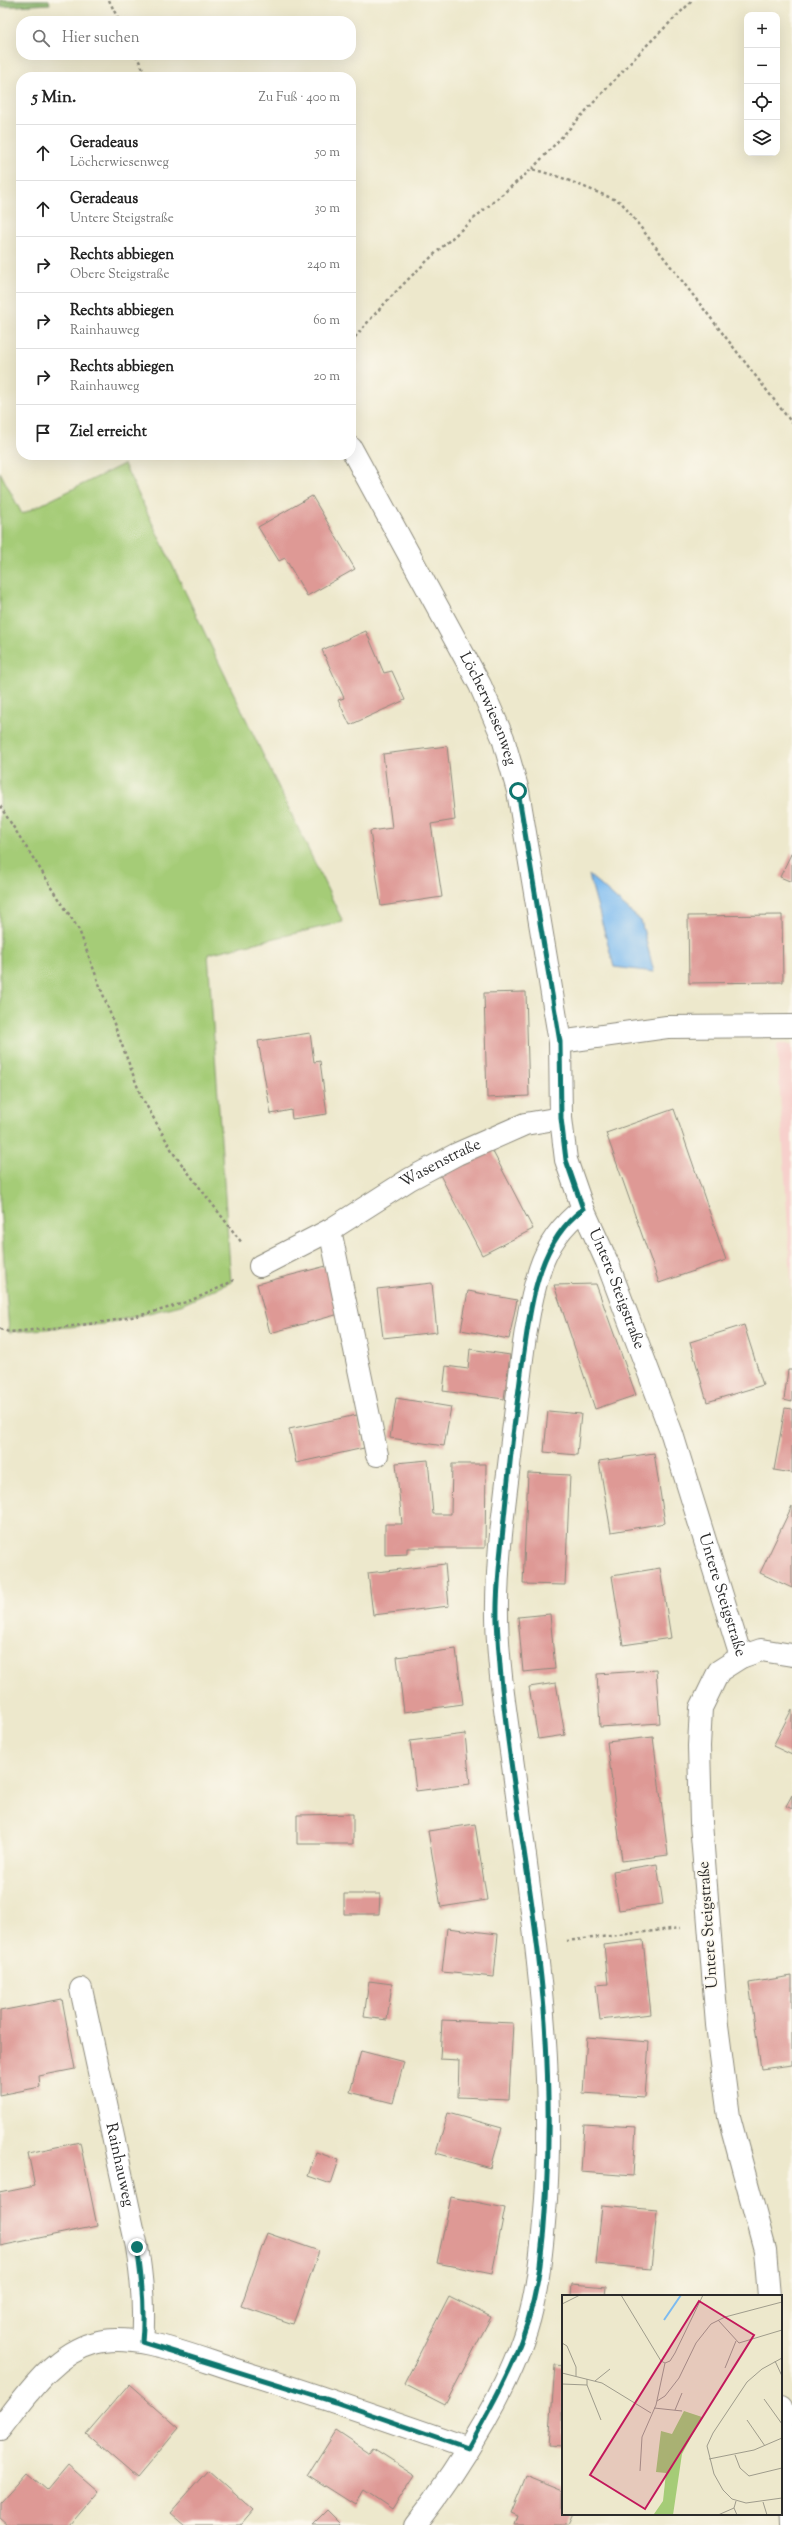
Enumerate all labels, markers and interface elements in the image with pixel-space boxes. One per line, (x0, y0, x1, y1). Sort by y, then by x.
map controls (744, 12, 780, 156)
button: + (744, 12, 780, 48)
search box (16, 16, 356, 60)
icon: search (30, 27, 52, 49)
text: Hier suchen (62, 28, 140, 49)
button: − (744, 48, 780, 84)
button: locate (744, 84, 780, 120)
text: 5 Min. (32, 86, 76, 110)
text: Zu Fuß · 400 m (259, 89, 340, 107)
button: layers (744, 120, 780, 156)
text: Geradeaus (70, 133, 138, 154)
icon: ahead (32, 142, 54, 164)
text: 50 m (315, 144, 340, 162)
text: Löcherwiesenweg (70, 154, 169, 172)
text: Geradeaus (70, 189, 138, 210)
icon: ahead (32, 198, 54, 220)
text: 30 m (314, 200, 340, 218)
text: Untere Steigstraße (70, 210, 174, 228)
text: Rechts abbiegen (70, 245, 174, 266)
icon: right (32, 254, 54, 276)
text: 240 m (307, 256, 340, 274)
text: Obere Steigstraße (70, 266, 170, 284)
text: Rechts abbiegen (70, 301, 174, 322)
icon: right (32, 310, 54, 332)
text: 60 m (313, 312, 340, 330)
text: Rainhauweg (70, 322, 139, 340)
text: Rechts abbiegen (70, 357, 174, 378)
icon: right (32, 366, 54, 388)
text: 20 m (314, 368, 340, 386)
text: Rainhauweg (70, 378, 139, 396)
icon: arrive (32, 422, 54, 444)
text: Ziel erreicht (70, 422, 147, 443)
street label: Löcherwiesenweg (453, 648, 522, 769)
route start (509, 782, 527, 800)
street label: Wasenstraße (395, 1133, 485, 1194)
street label: Untere Steigstraße (582, 1225, 650, 1353)
street label: Untere Steigstraße (692, 1530, 752, 1660)
street label: Untere Steigstraße (693, 1860, 725, 1990)
street label: Rainhauweg (99, 2121, 140, 2209)
route end (128, 2238, 146, 2256)
inset map (562, 2295, 782, 2515)

